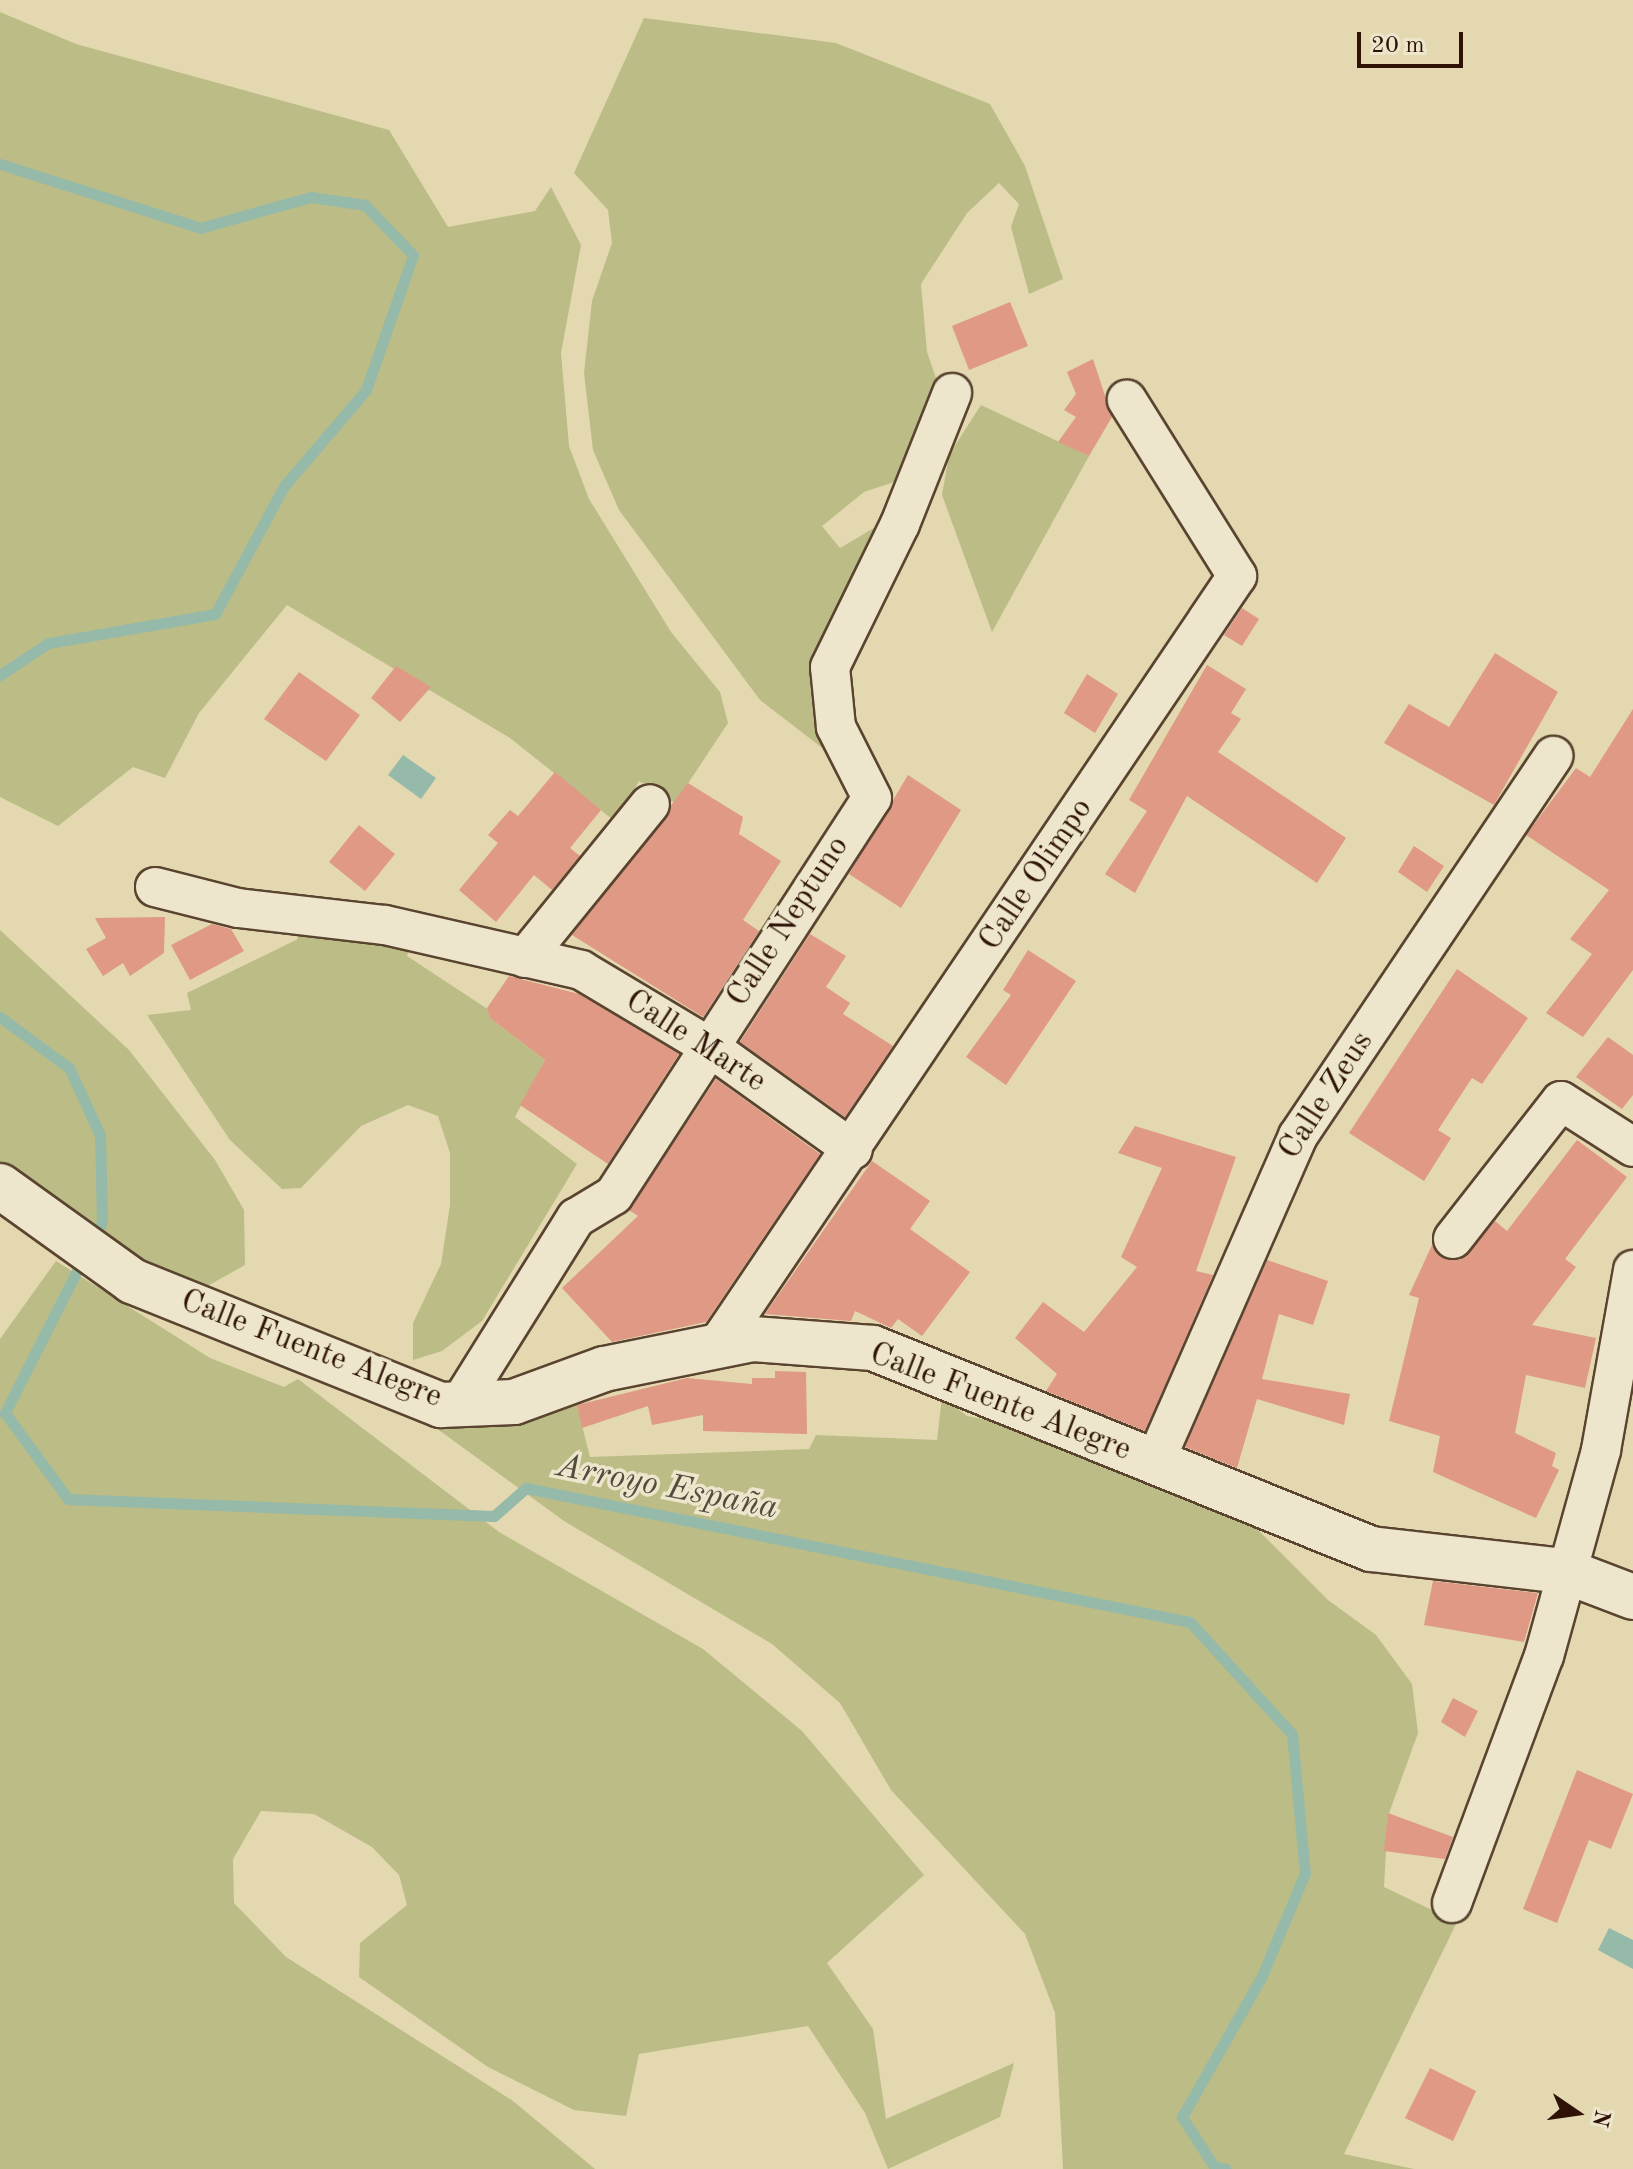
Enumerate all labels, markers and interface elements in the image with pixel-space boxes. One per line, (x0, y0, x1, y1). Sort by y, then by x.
scale bar (1361, 16, 1467, 66)
text: 20 m (1371, 34, 1425, 58)
street label: Calle Olimpo (972, 791, 1102, 959)
street label: Calle Neptuno (720, 830, 858, 1014)
street label: Calle Marte (618, 982, 772, 1102)
street label: Calle Zeus (1271, 1025, 1383, 1167)
street label: Calle Fuente Alegre (175, 1282, 447, 1418)
street label: Calle Fuente Alegre (864, 1335, 1136, 1471)
water label: Arroyo España (553, 1447, 781, 1529)
north arrow (1537, 2073, 1617, 2153)
text: N (1588, 2108, 1613, 2129)

